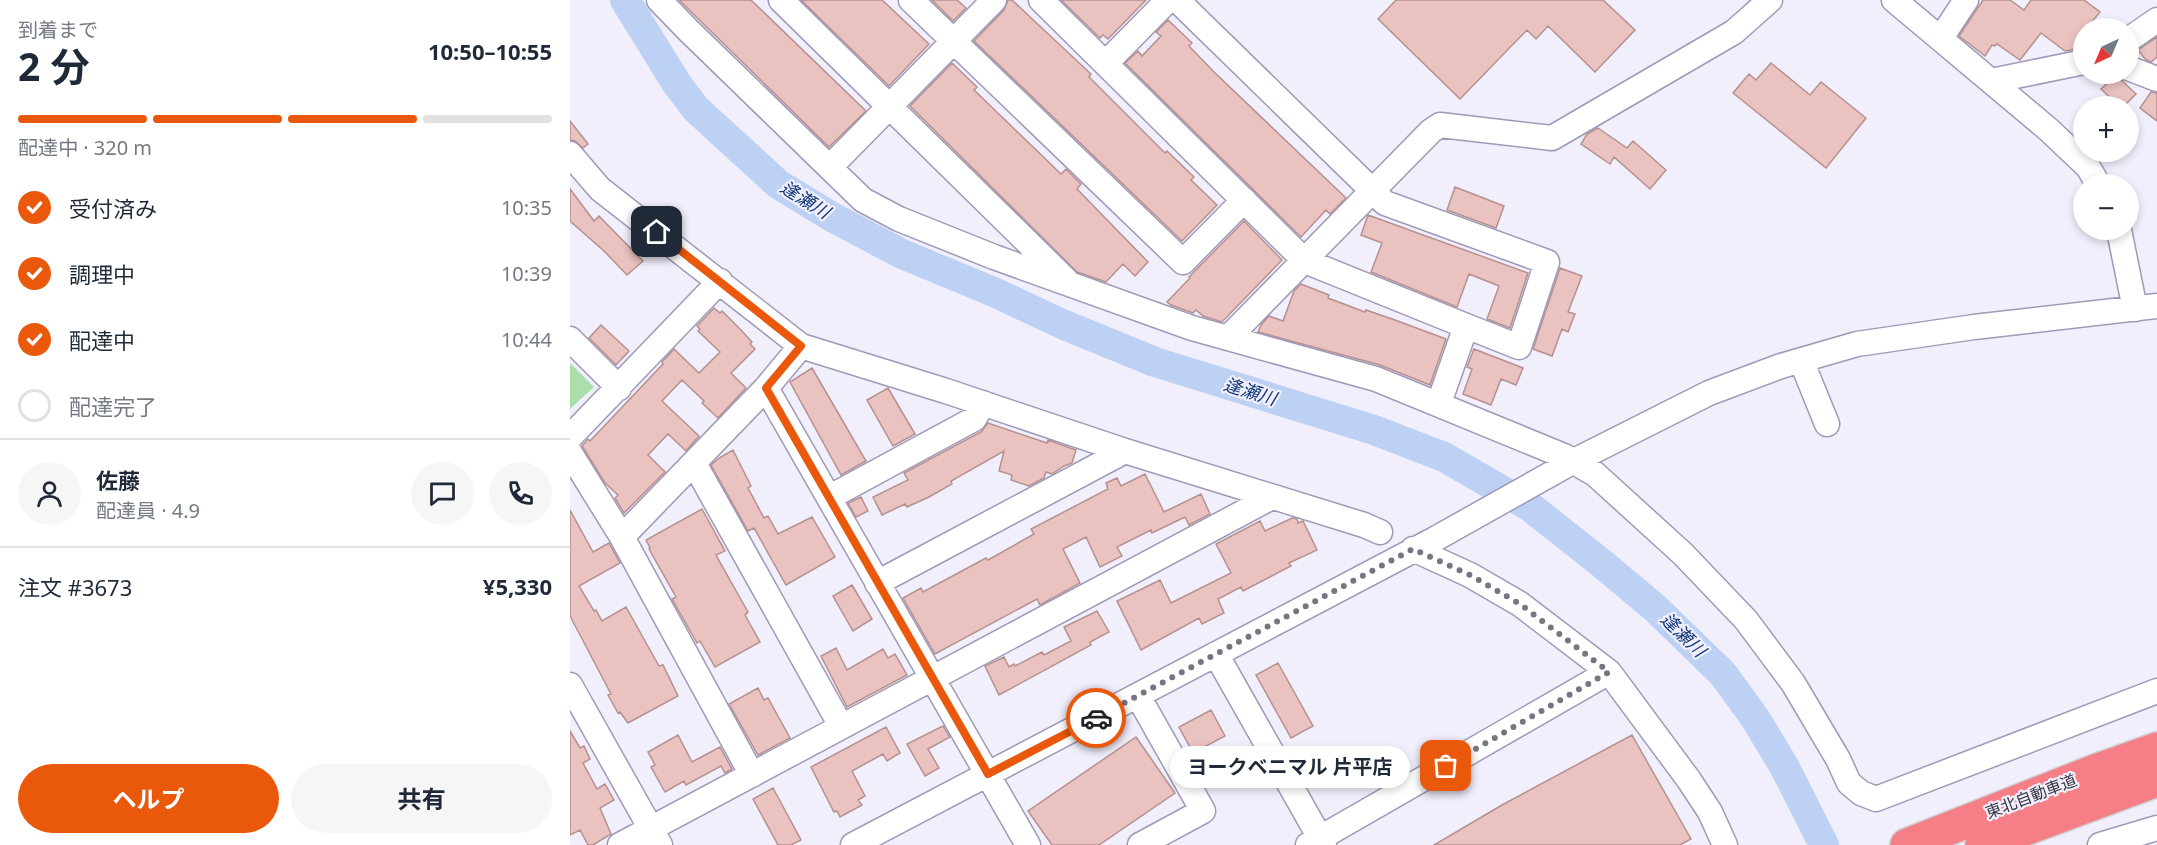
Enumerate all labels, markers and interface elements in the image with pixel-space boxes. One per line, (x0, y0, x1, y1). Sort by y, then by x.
text: 到着まで (18, 16, 98, 43)
north arrow (2073, 18, 2139, 84)
map controls (2073, 18, 2139, 240)
text: 10:50–10:55 (428, 36, 552, 66)
text: 2 分 (18, 39, 89, 92)
button: + (2073, 96, 2139, 162)
text: 配達中 · 320 m (18, 134, 152, 161)
button: − (2073, 174, 2139, 240)
water label: 逢瀬川 (776, 175, 836, 225)
icon: check (18, 191, 51, 224)
text: 受付済み (69, 193, 157, 223)
text: 10:35 (501, 194, 552, 221)
pin (631, 206, 682, 257)
icon: home (640, 215, 673, 248)
icon: check (18, 257, 51, 290)
text: 調理中 (69, 259, 135, 289)
text: 10:39 (501, 260, 552, 287)
icon: check (18, 323, 51, 356)
text: 配達中 (69, 325, 135, 355)
text: 10:44 (501, 326, 552, 353)
water label: 逢瀬川 (1221, 372, 1282, 411)
text: 配達完了 (69, 391, 157, 421)
button: person (18, 462, 81, 525)
button: chat (411, 462, 474, 525)
button: phone (489, 462, 552, 525)
text: 佐藤 (96, 465, 140, 495)
text: 配達員 · 4.9 (96, 497, 200, 524)
text: ¥5,330 (483, 571, 552, 601)
text: 注文 #3673 (18, 572, 132, 602)
water label: 逢瀬川 (1656, 607, 1713, 663)
courier (1066, 688, 1126, 748)
icon: car (1080, 702, 1113, 735)
pin (1420, 740, 1471, 791)
callout: ヨークベニマル 片平店 (1170, 745, 1410, 787)
icon: bag (1429, 749, 1462, 782)
text: ヨークベニマル 片平店 (1187, 753, 1393, 780)
button: ヘルプ (18, 764, 279, 833)
button: 共有 (291, 764, 552, 833)
street label: 東北自動車道 (1982, 769, 2080, 823)

